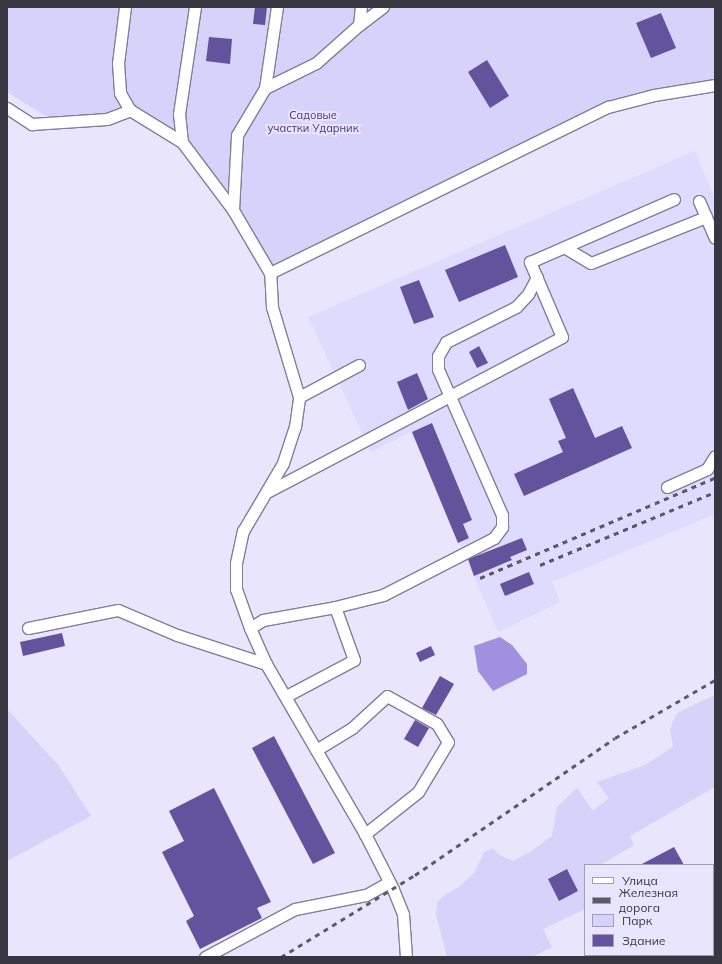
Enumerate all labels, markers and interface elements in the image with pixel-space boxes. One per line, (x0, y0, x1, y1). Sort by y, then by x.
park label: Садовые участки Ударник (267, 109, 359, 135)
legend (584, 864, 714, 956)
text: Улица (622, 873, 658, 888)
text: Железная дорога (619, 885, 678, 915)
text: Парк (622, 913, 652, 928)
text: Здание (622, 933, 665, 948)

